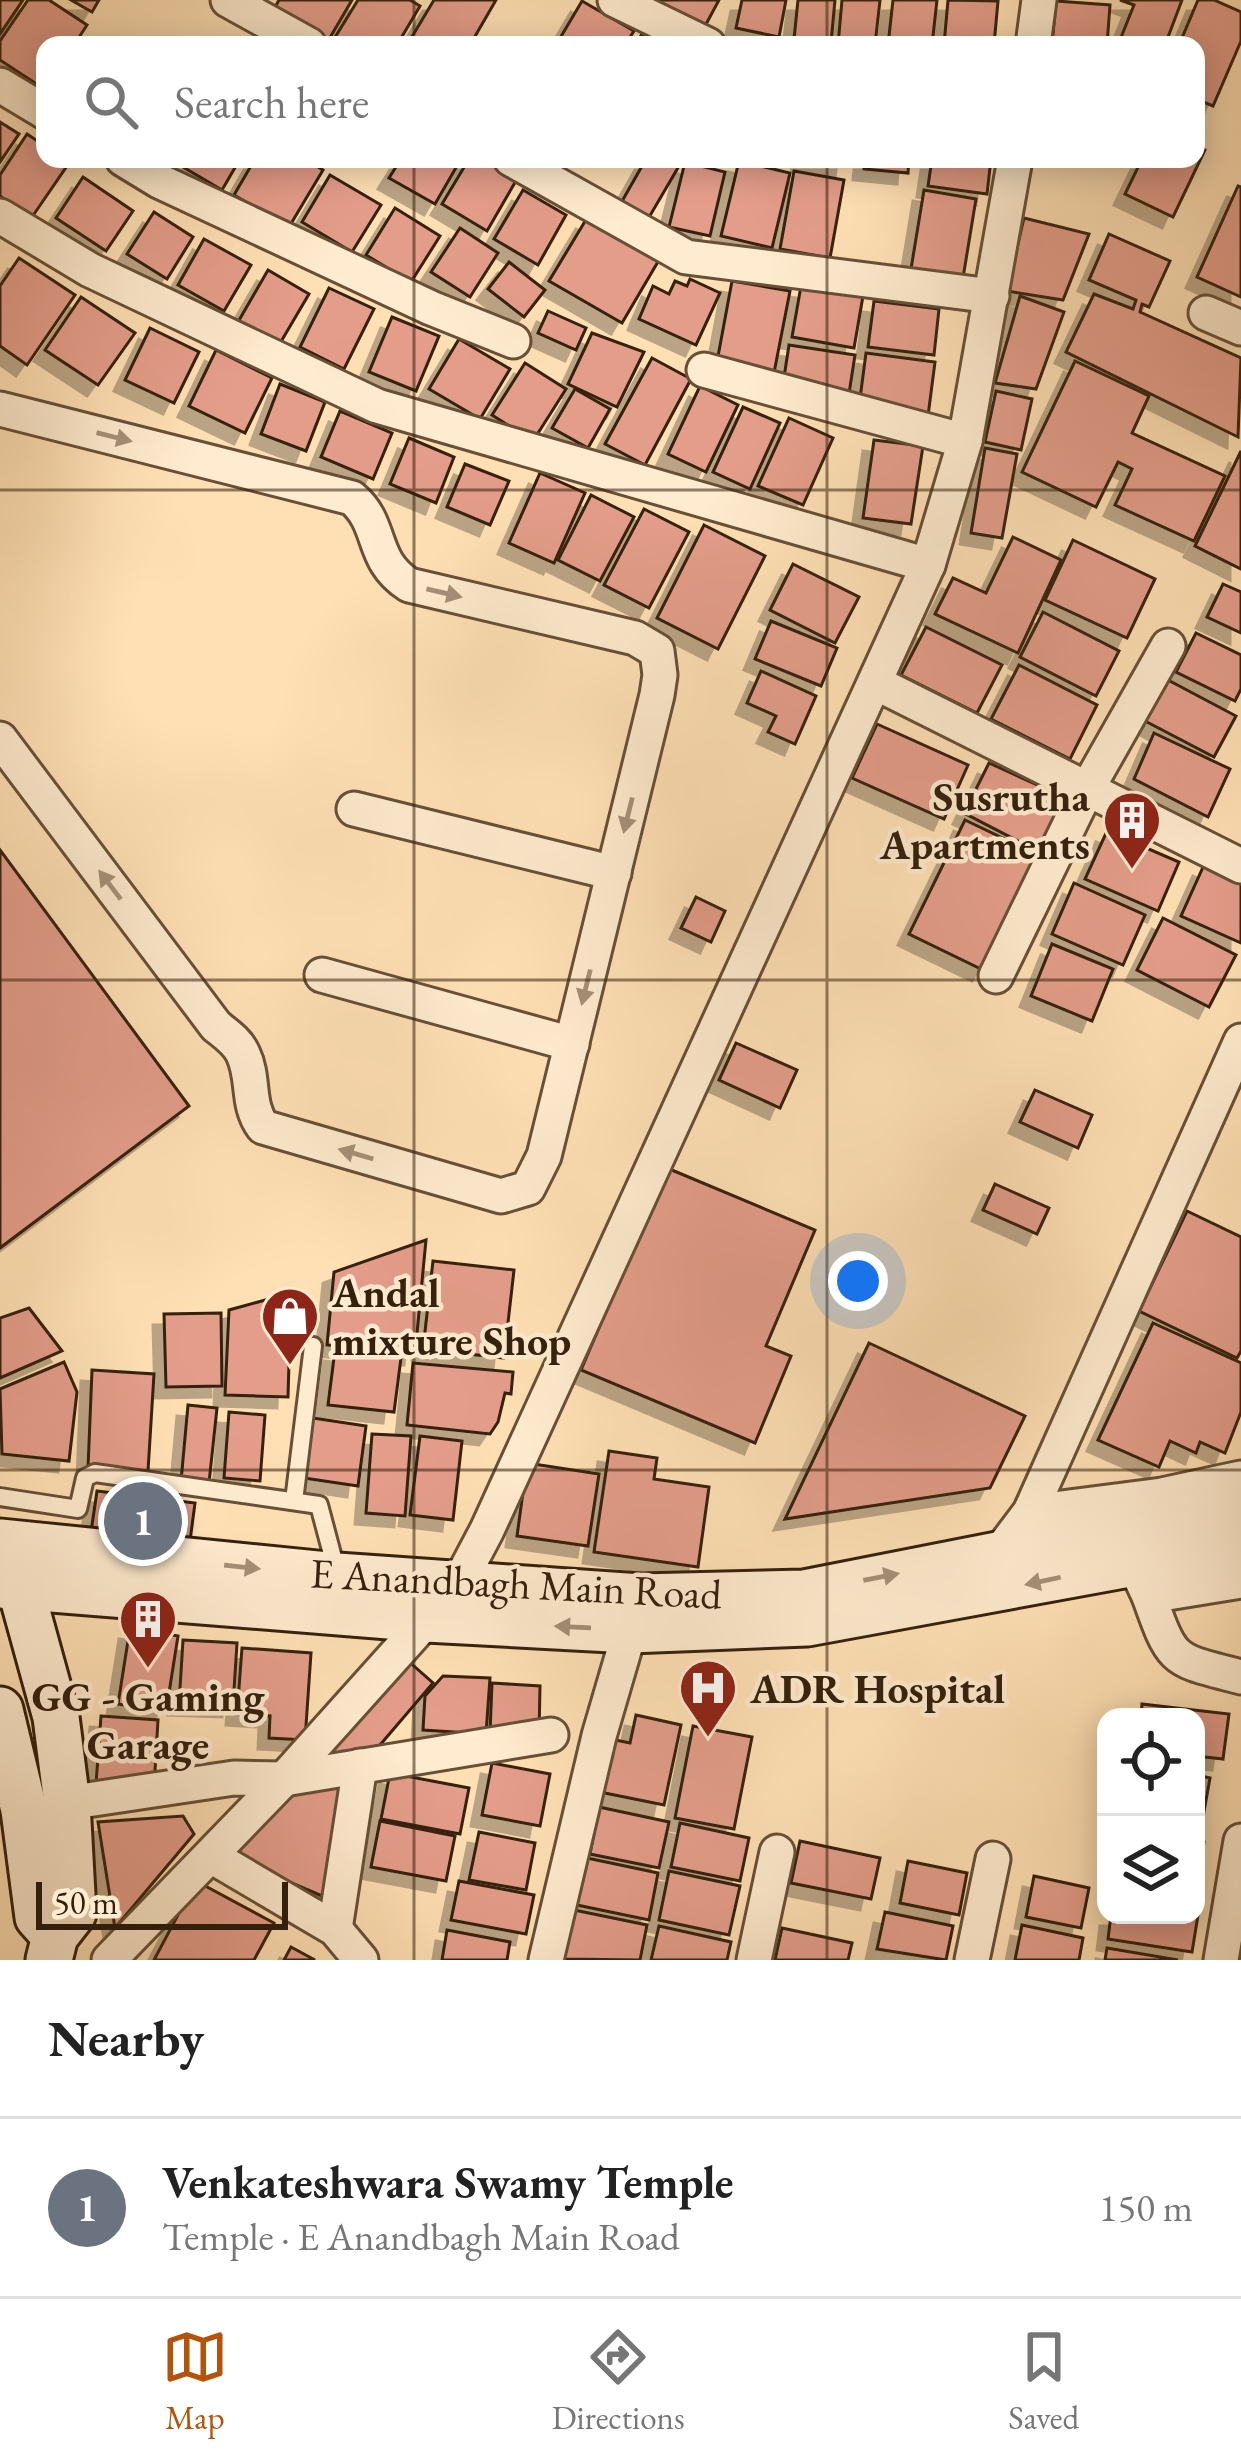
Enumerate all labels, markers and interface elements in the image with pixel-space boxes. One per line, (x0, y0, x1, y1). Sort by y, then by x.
search box (36, 36, 1205, 168)
icon: search (78, 69, 144, 135)
text: Search here (174, 73, 369, 131)
one-way arrow (95, 428, 132, 447)
one-way arrow (425, 584, 462, 603)
place label: Susrutha Apartments (879, 769, 1091, 872)
building icon: Susrutha Apartments (1101, 789, 1163, 871)
one-way arrow (618, 796, 637, 833)
one-way arrow (99, 869, 123, 901)
one-way arrow (576, 968, 595, 1005)
one-way arrow (337, 1144, 374, 1162)
your location (828, 1251, 888, 1311)
place label: Andal mixture Shop (331, 1265, 571, 1368)
shop icon: Andal mixture Shop (259, 1285, 321, 1367)
pin: 1 (104, 1476, 182, 1566)
street label: E Anandbagh Main Road (309, 1545, 724, 1622)
one-way arrow (224, 1558, 261, 1577)
one-way arrow (862, 1567, 900, 1586)
one-way arrow (1024, 1573, 1061, 1592)
building icon: GG - Gaming Garage (117, 1588, 179, 1670)
one-way arrow (554, 1617, 591, 1636)
hospital icon: ADR Hospital (677, 1657, 739, 1739)
place label: ADR Hospital (749, 1661, 1005, 1716)
place label: GG - Gaming Garage (31, 1669, 266, 1772)
map controls (1097, 1708, 1205, 1924)
button: locate (1097, 1708, 1205, 1816)
button: layers (1097, 1816, 1205, 1924)
scale bar (36, 1876, 288, 1929)
text: 50 m (54, 1881, 118, 1924)
text: Nearby (48, 2005, 204, 2071)
text: Venkateshwara Swamy Temple (162, 2153, 734, 2211)
text: 1 (77, 2182, 97, 2233)
text: 150 m (1099, 2182, 1193, 2233)
text: Temple · E Anandbagh Main Road (162, 2211, 680, 2262)
tab: Map (162, 2324, 228, 2439)
tab: Directions (552, 2324, 685, 2439)
tab: Saved (1008, 2324, 1079, 2439)

